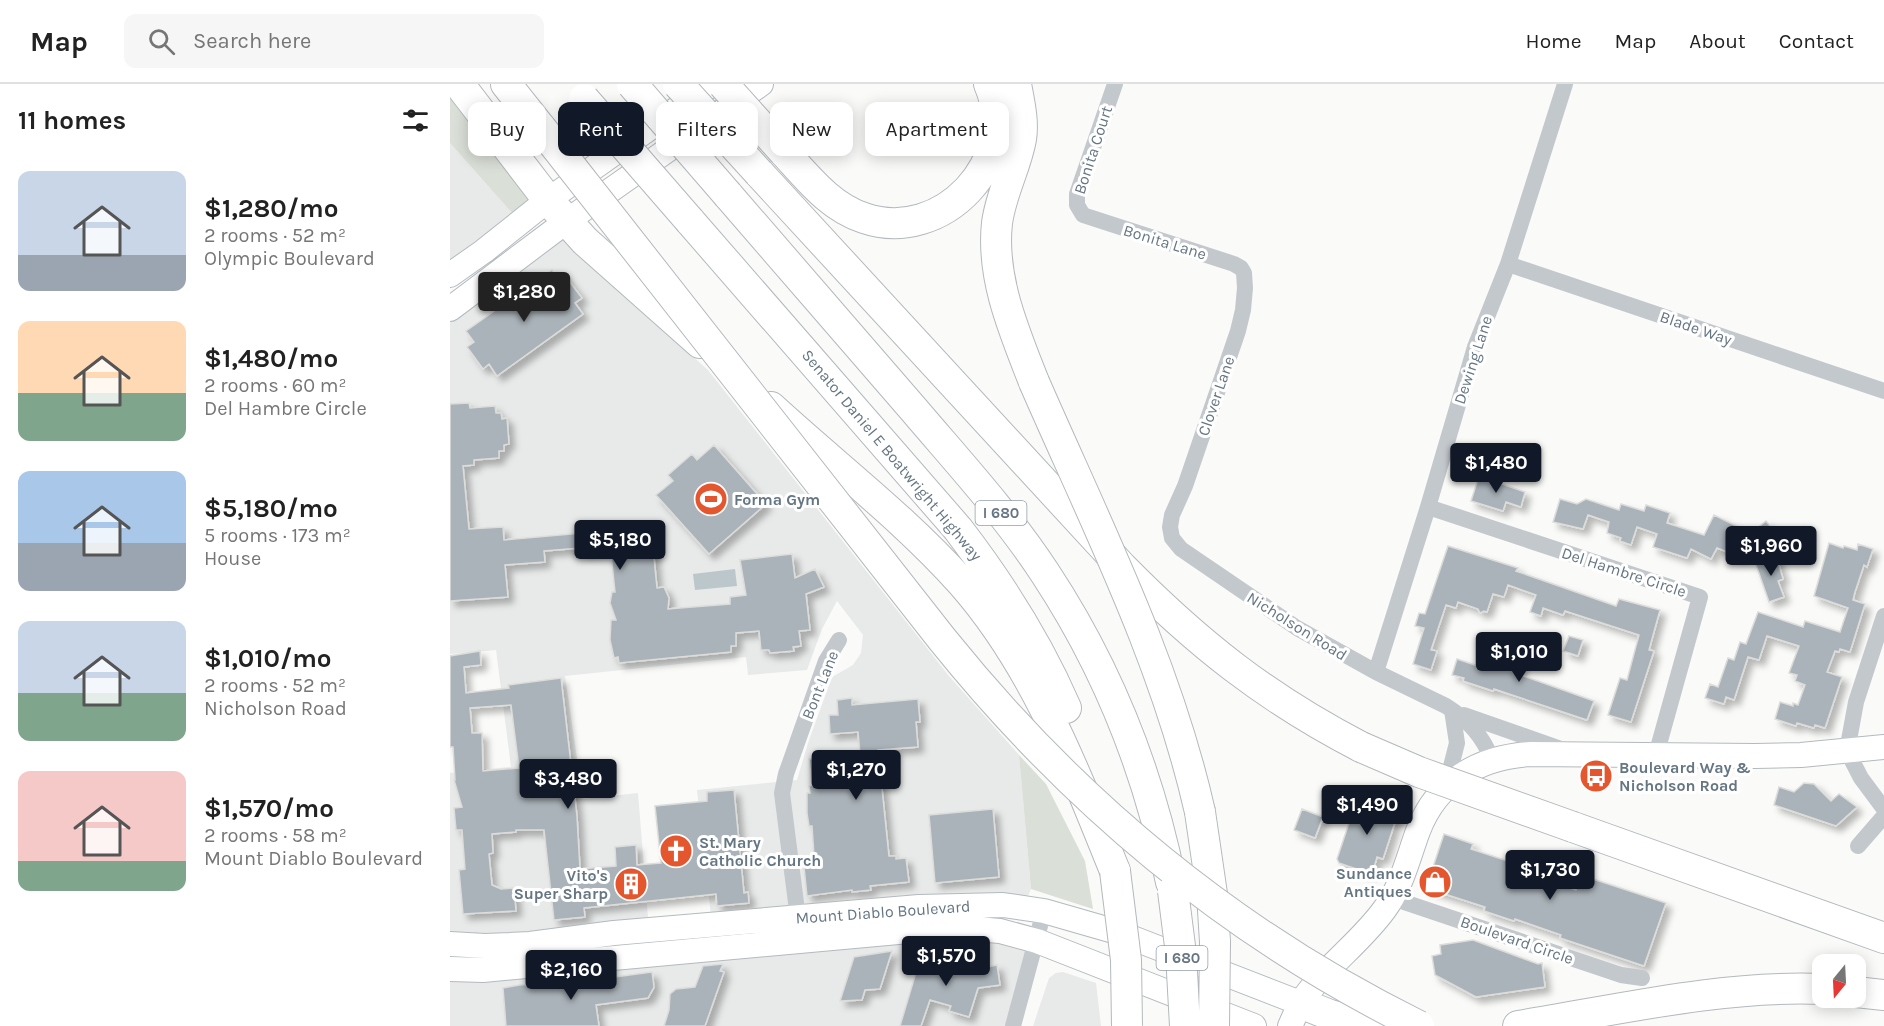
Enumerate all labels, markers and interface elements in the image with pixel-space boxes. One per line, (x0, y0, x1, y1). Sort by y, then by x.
search box (124, 14, 544, 68)
text: Map (30, 25, 88, 58)
icon: search (145, 25, 178, 58)
text: Search here (193, 28, 311, 54)
text: Home (1526, 29, 1582, 53)
text: Map (1615, 29, 1656, 53)
text: About (1689, 29, 1746, 53)
text: Contact (1779, 29, 1854, 53)
chip: Buy (468, 102, 546, 156)
chip: Rent (558, 102, 644, 156)
chip: Filters (656, 102, 758, 156)
chip: New (770, 102, 853, 156)
chip: Apartment (865, 102, 1009, 156)
street label: Bonita Court (1070, 103, 1116, 197)
icon: filters (399, 104, 432, 137)
text: 11 homes (18, 105, 126, 136)
text: $1,280/mo (204, 193, 338, 224)
icon: home (66, 195, 138, 267)
street label: Bonita Lane (1121, 220, 1209, 264)
text: 2 rooms · 52 m² (204, 224, 346, 247)
text: Olympic Boulevard (204, 247, 375, 270)
pin: $1,280 (475, 272, 573, 323)
text: $1,280 (492, 280, 556, 303)
street label: Blade Way (1658, 307, 1735, 349)
street label: Dewing Lane (1450, 313, 1496, 407)
text: $1,480/mo (204, 343, 338, 374)
icon: home (66, 345, 138, 417)
street label: Senator Daniel E Boatwright Highway (798, 346, 986, 565)
street label: Clover Lane (1194, 354, 1238, 438)
text: 2 rooms · 60 m² (204, 374, 347, 397)
text: Del Hambre Circle (204, 397, 367, 420)
pin: $1,480 (1447, 443, 1545, 494)
text: $1,480 (1464, 451, 1528, 474)
sports icon: Forma Gym (693, 481, 729, 517)
place label: Forma Gym (734, 490, 820, 509)
text: $5,180/mo (204, 493, 338, 524)
icon: home (66, 495, 138, 567)
road number: I 680 (976, 501, 1026, 525)
pin: $5,180 (571, 520, 669, 571)
text: 5 rooms · 173 m² (204, 524, 351, 547)
pin: $1,960 (1722, 526, 1820, 577)
text: $5,180 (588, 528, 652, 551)
text: $1,960 (1740, 534, 1802, 557)
street label: Del Hambre Circle (1559, 543, 1689, 601)
text: House (204, 547, 261, 570)
street label: Nicholson Road (1244, 588, 1350, 664)
pin: $1,010 (1470, 632, 1568, 683)
text: $1,010 (1490, 640, 1548, 663)
text: $1,010/mo (204, 643, 332, 674)
icon: home (66, 645, 138, 717)
street label: Bont Lane (798, 648, 842, 722)
text: 2 rooms · 52 m² (204, 674, 346, 697)
text: Nicholson Road (204, 697, 347, 720)
pin: $1,270 (807, 750, 905, 801)
text: $1,270 (826, 758, 886, 781)
bus stop icon: Boulevard Way & Nicholson Road (1578, 758, 1614, 794)
place label: Boulevard Way & Nicholson Road (1619, 758, 1751, 795)
pin: $3,480 (519, 759, 617, 810)
text: $3,480 (534, 767, 602, 790)
pin: $1,490 (1318, 785, 1416, 836)
text: $1,570/mo (204, 793, 334, 824)
text: $1,490 (1336, 793, 1398, 816)
icon: home (66, 795, 138, 867)
text: 2 rooms · 58 m² (204, 824, 347, 847)
church icon: St. Mary Catholic Church (658, 833, 694, 869)
place label: St. Mary Catholic Church (699, 833, 821, 870)
text: Mount Diablo Boulevard (204, 847, 423, 870)
pin: $1,730 (1501, 850, 1599, 901)
text: $1,730 (1519, 858, 1581, 881)
place label: Sundance Antiques (1336, 864, 1412, 901)
shop icon: Sundance Antiques (1417, 864, 1453, 900)
place label: Vito's Super Sharp (514, 866, 608, 903)
building icon: Vito's Super Sharp (613, 866, 649, 902)
street label: Mount Diablo Boulevard (795, 896, 971, 928)
street label: Boulevard Circle (1458, 912, 1576, 968)
pin: $1,570 (897, 936, 995, 987)
text: $1,570 (916, 944, 976, 967)
road number: I 680 (1156, 946, 1208, 970)
pin: $2,160 (522, 950, 620, 1001)
north arrow (1812, 954, 1866, 1008)
map controls (1812, 954, 1866, 1008)
text: $2,160 (540, 958, 602, 981)

